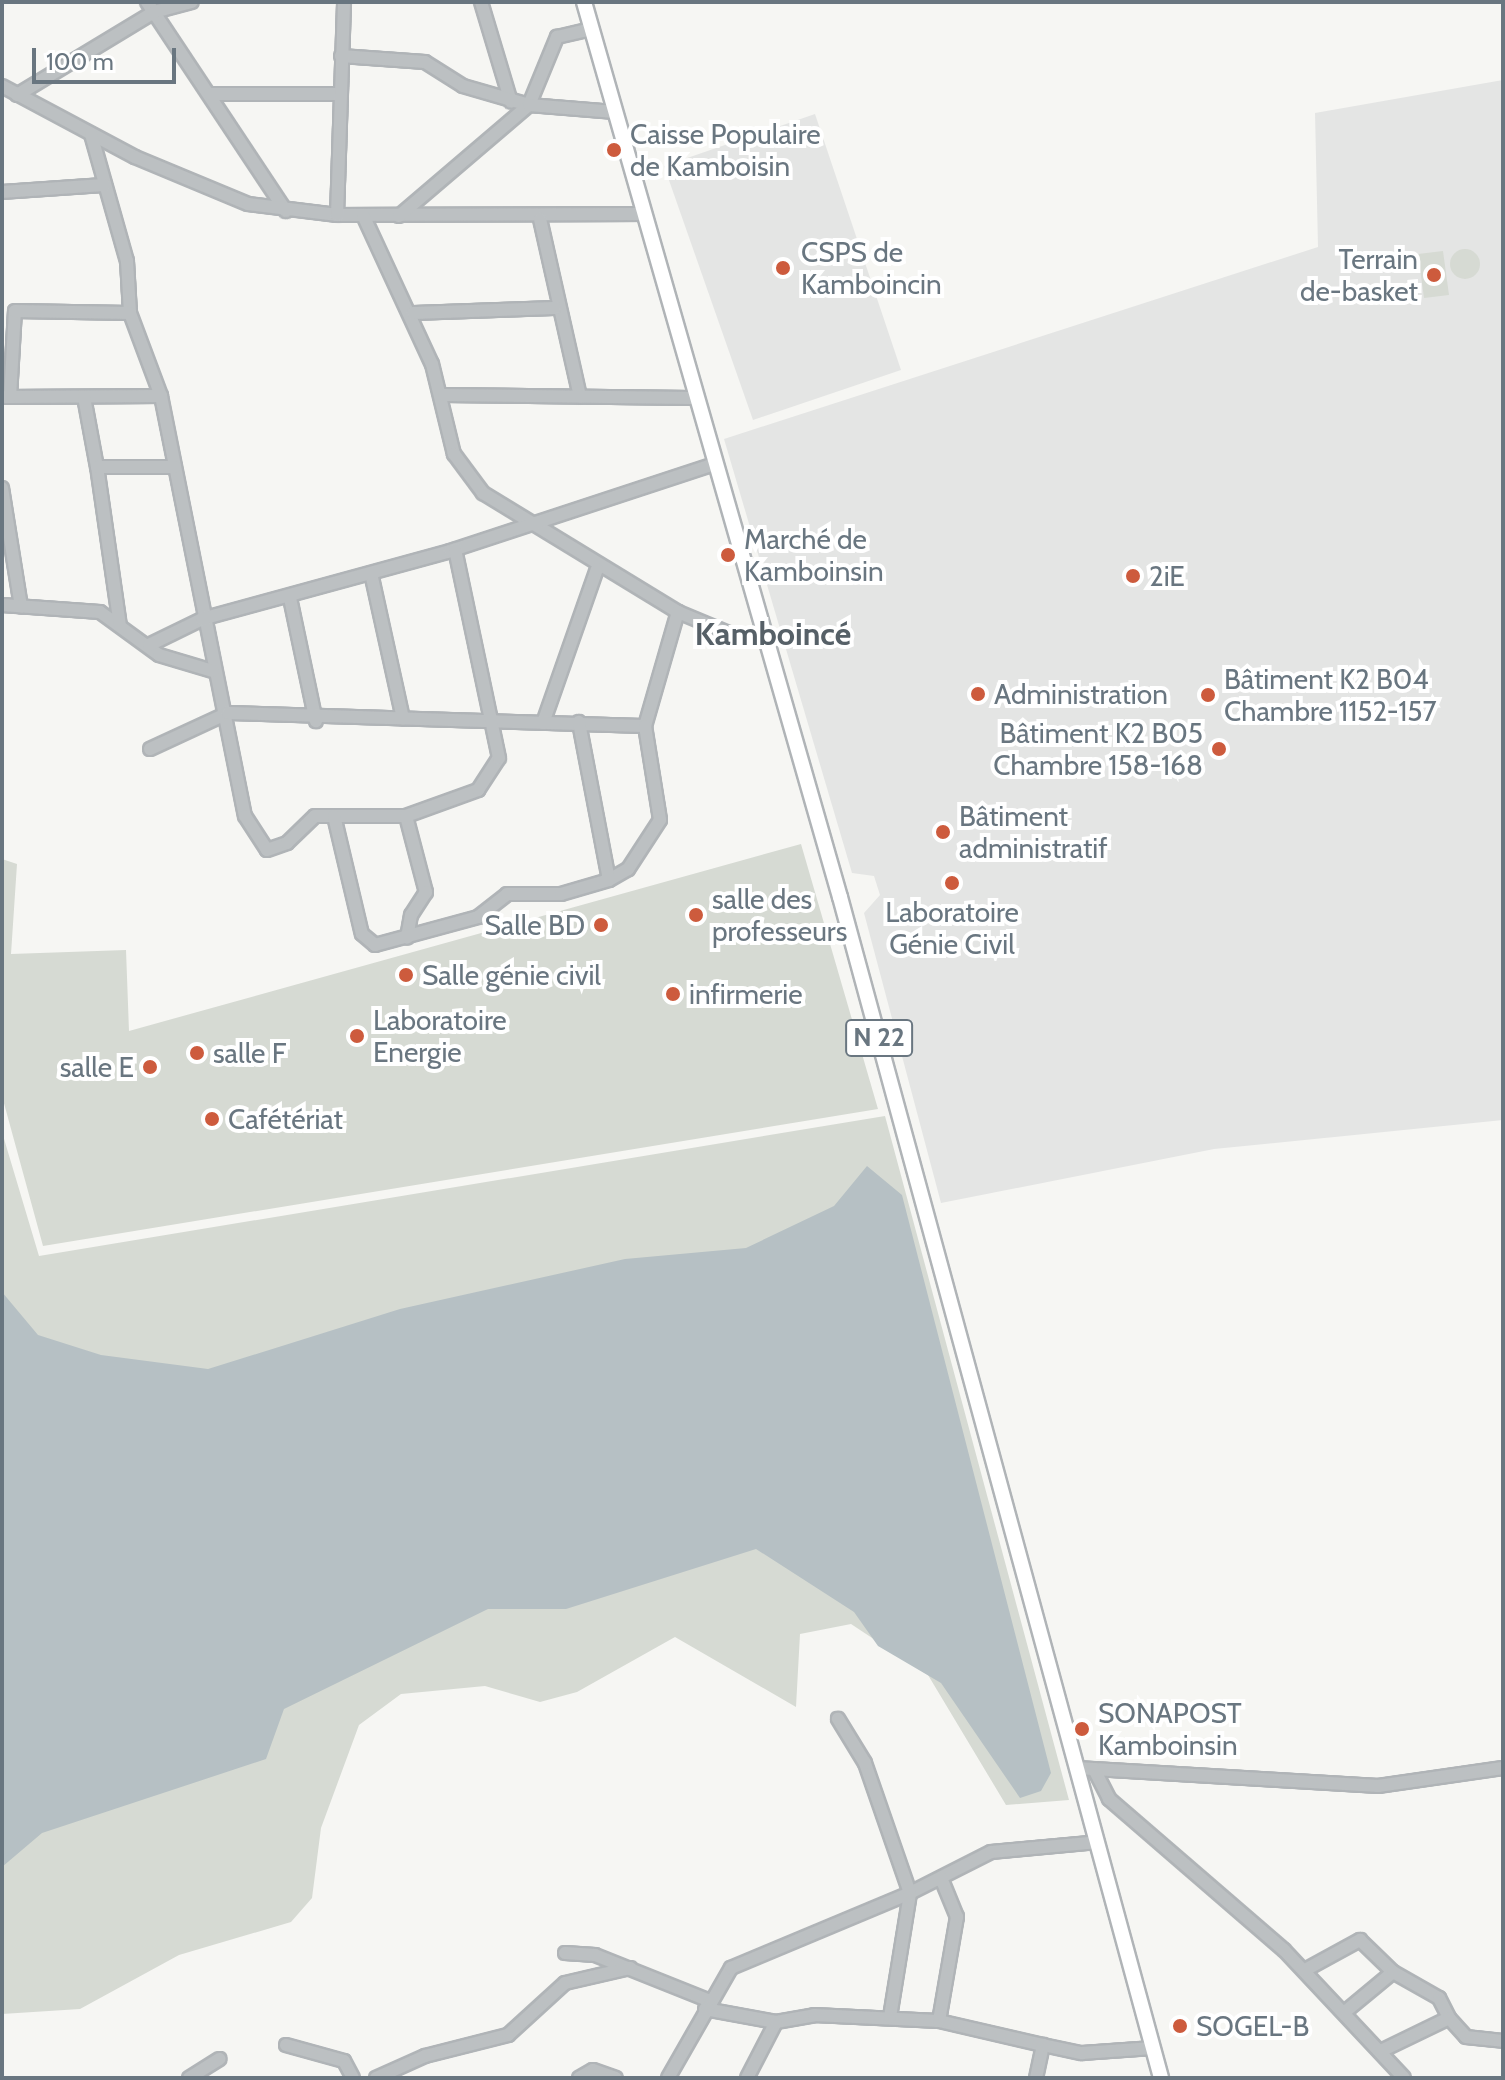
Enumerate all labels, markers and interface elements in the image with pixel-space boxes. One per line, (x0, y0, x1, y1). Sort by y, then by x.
scale bar (36, 32, 180, 82)
text: 100 m (46, 47, 114, 76)
place label: Caisse Populaire de Kamboisin (630, 117, 821, 183)
marker: Caisse Populaire de Kamboisin (605, 141, 623, 159)
place label: CSPS de Kamboincin (801, 235, 942, 301)
place label: Terrain de-basket (1300, 242, 1418, 308)
marker: CSPS de Kamboincin (772, 257, 794, 279)
marker: Terrain de-basket (1425, 266, 1443, 284)
place label: Marché de Kamboinsin (744, 522, 884, 588)
marker: Marché de Kamboinsin (719, 546, 737, 564)
place label: 2iE (1149, 559, 1185, 593)
marker: 2iE (1124, 567, 1142, 585)
district label: Kamboincé (695, 615, 851, 653)
place label: Bâtiment K2 B04 Chambre 1152-157 (1224, 662, 1437, 728)
place label: Administration (994, 677, 1168, 711)
marker: Administration (969, 685, 987, 703)
marker: Bâtiment K2 B04 Chambre 1152-157 (1199, 686, 1217, 704)
place label: Bâtiment K2 B05 Chambre 158-168 (993, 716, 1203, 782)
marker: Bâtiment K2 B05 Chambre 158-168 (1210, 740, 1228, 758)
place label: Bâtiment administratif (959, 799, 1108, 865)
marker: Bâtiment administratif (934, 823, 952, 841)
marker: Laboratoire Génie Civil (943, 874, 961, 892)
place label: salle des professeurs (712, 882, 847, 948)
place label: Laboratoire Génie Civil (885, 895, 1019, 961)
marker: salle des professeurs (687, 906, 705, 924)
place label: Salle BD (484, 908, 585, 942)
marker: Salle BD (592, 916, 610, 934)
place label: Salle génie civil (422, 958, 601, 992)
marker: Salle génie civil (397, 966, 415, 984)
place label: infirmerie (689, 977, 803, 1011)
marker: infirmerie (664, 985, 682, 1003)
place label: Laboratoire Energie (373, 1003, 507, 1069)
road number: N 22 (845, 1016, 913, 1060)
marker: Laboratoire Energie (348, 1027, 366, 1045)
place label: salle F (213, 1036, 286, 1070)
marker: salle F (188, 1044, 206, 1062)
place label: salle E (60, 1050, 134, 1084)
marker: salle E (141, 1058, 159, 1076)
place label: Cafétériat (228, 1102, 343, 1136)
marker: Cafétériat (203, 1110, 221, 1128)
place label: SONAPOST Kamboinsin (1098, 1696, 1242, 1762)
marker: SONAPOST Kamboinsin (1073, 1720, 1091, 1738)
place label: SOGEL-B (1196, 2009, 1309, 2043)
marker: SOGEL-B (1171, 2017, 1189, 2035)

